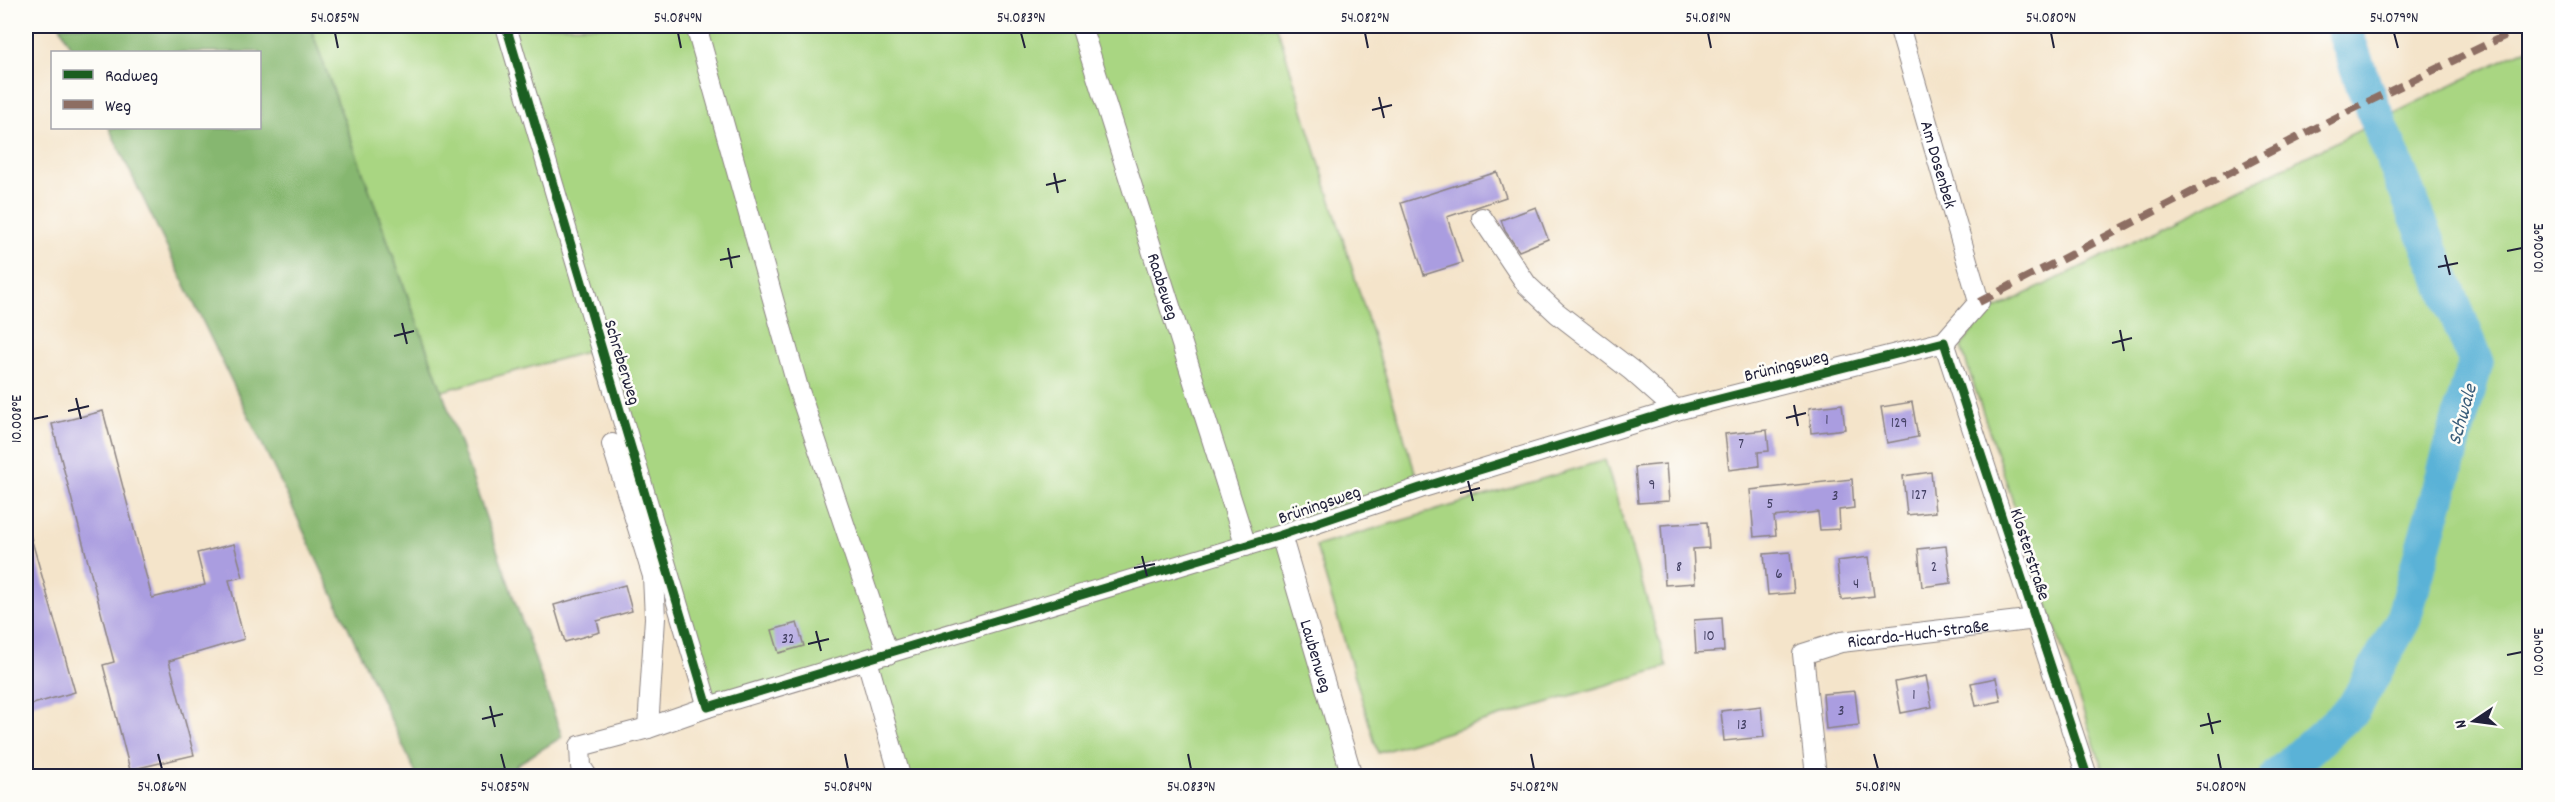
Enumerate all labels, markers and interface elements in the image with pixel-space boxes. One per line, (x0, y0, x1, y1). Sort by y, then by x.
text: 54.085°N (310, 8, 360, 30)
text: 54.084°N (654, 8, 702, 30)
text: 54.083°N (997, 8, 1045, 30)
text: 54.082°N (1341, 8, 1389, 30)
text: 54.081°N (1685, 8, 1731, 30)
text: 54.080°N (2026, 8, 2076, 30)
text: 54.079°N (2370, 8, 2418, 30)
legend (51, 51, 261, 129)
text: Radweg (105, 65, 158, 90)
text: Weg (105, 95, 131, 120)
street label: Am Dosenbek (1912, 118, 1961, 212)
text: 10.006°E (2529, 223, 2551, 273)
street label: Raabeweg (1139, 250, 1184, 324)
street label: Schreberweg (596, 317, 645, 408)
street label: Brüningsweg (1742, 345, 1831, 390)
water label: Schwale (2442, 380, 2486, 448)
text: 10.008°E (7, 395, 29, 443)
house number: 1 (1825, 410, 1829, 432)
house number: 129 (1891, 413, 1907, 435)
house number: 7 (1738, 434, 1744, 456)
house number: 9 (1649, 475, 1655, 497)
street label: Brüningsweg (1275, 481, 1365, 532)
house number: 127 (1911, 485, 1927, 507)
house number: 3 (1832, 486, 1838, 508)
house number: 5 (1767, 494, 1774, 516)
street label: Klosterstraße (2002, 506, 2055, 604)
house number: 8 (1676, 557, 1682, 579)
house number: 2 (1931, 557, 1937, 579)
house number: 6 (1775, 564, 1783, 586)
house number: 4 (1853, 574, 1859, 596)
street label: Ricarda-Huch-Straße (1846, 615, 1990, 656)
street label: Laubenweg (1292, 617, 1337, 696)
house number: 10 (1703, 626, 1715, 648)
text: 10.004°E (2529, 628, 2551, 676)
house number: 32 (781, 629, 795, 651)
house number: 1 (1912, 685, 1916, 707)
north arrow (2444, 691, 2504, 751)
house number: 3 (1838, 701, 1844, 723)
house number: 13 (1737, 715, 1747, 737)
text: N (2450, 717, 2474, 730)
text: 54.086°N (137, 777, 187, 799)
text: 54.085°N (480, 777, 530, 799)
text: 54.084°N (824, 777, 872, 799)
text: 54.083°N (1167, 777, 1215, 799)
text: 54.082°N (1510, 777, 1558, 799)
text: 54.081°N (1855, 777, 1901, 799)
text: 54.080°N (2196, 777, 2246, 799)

